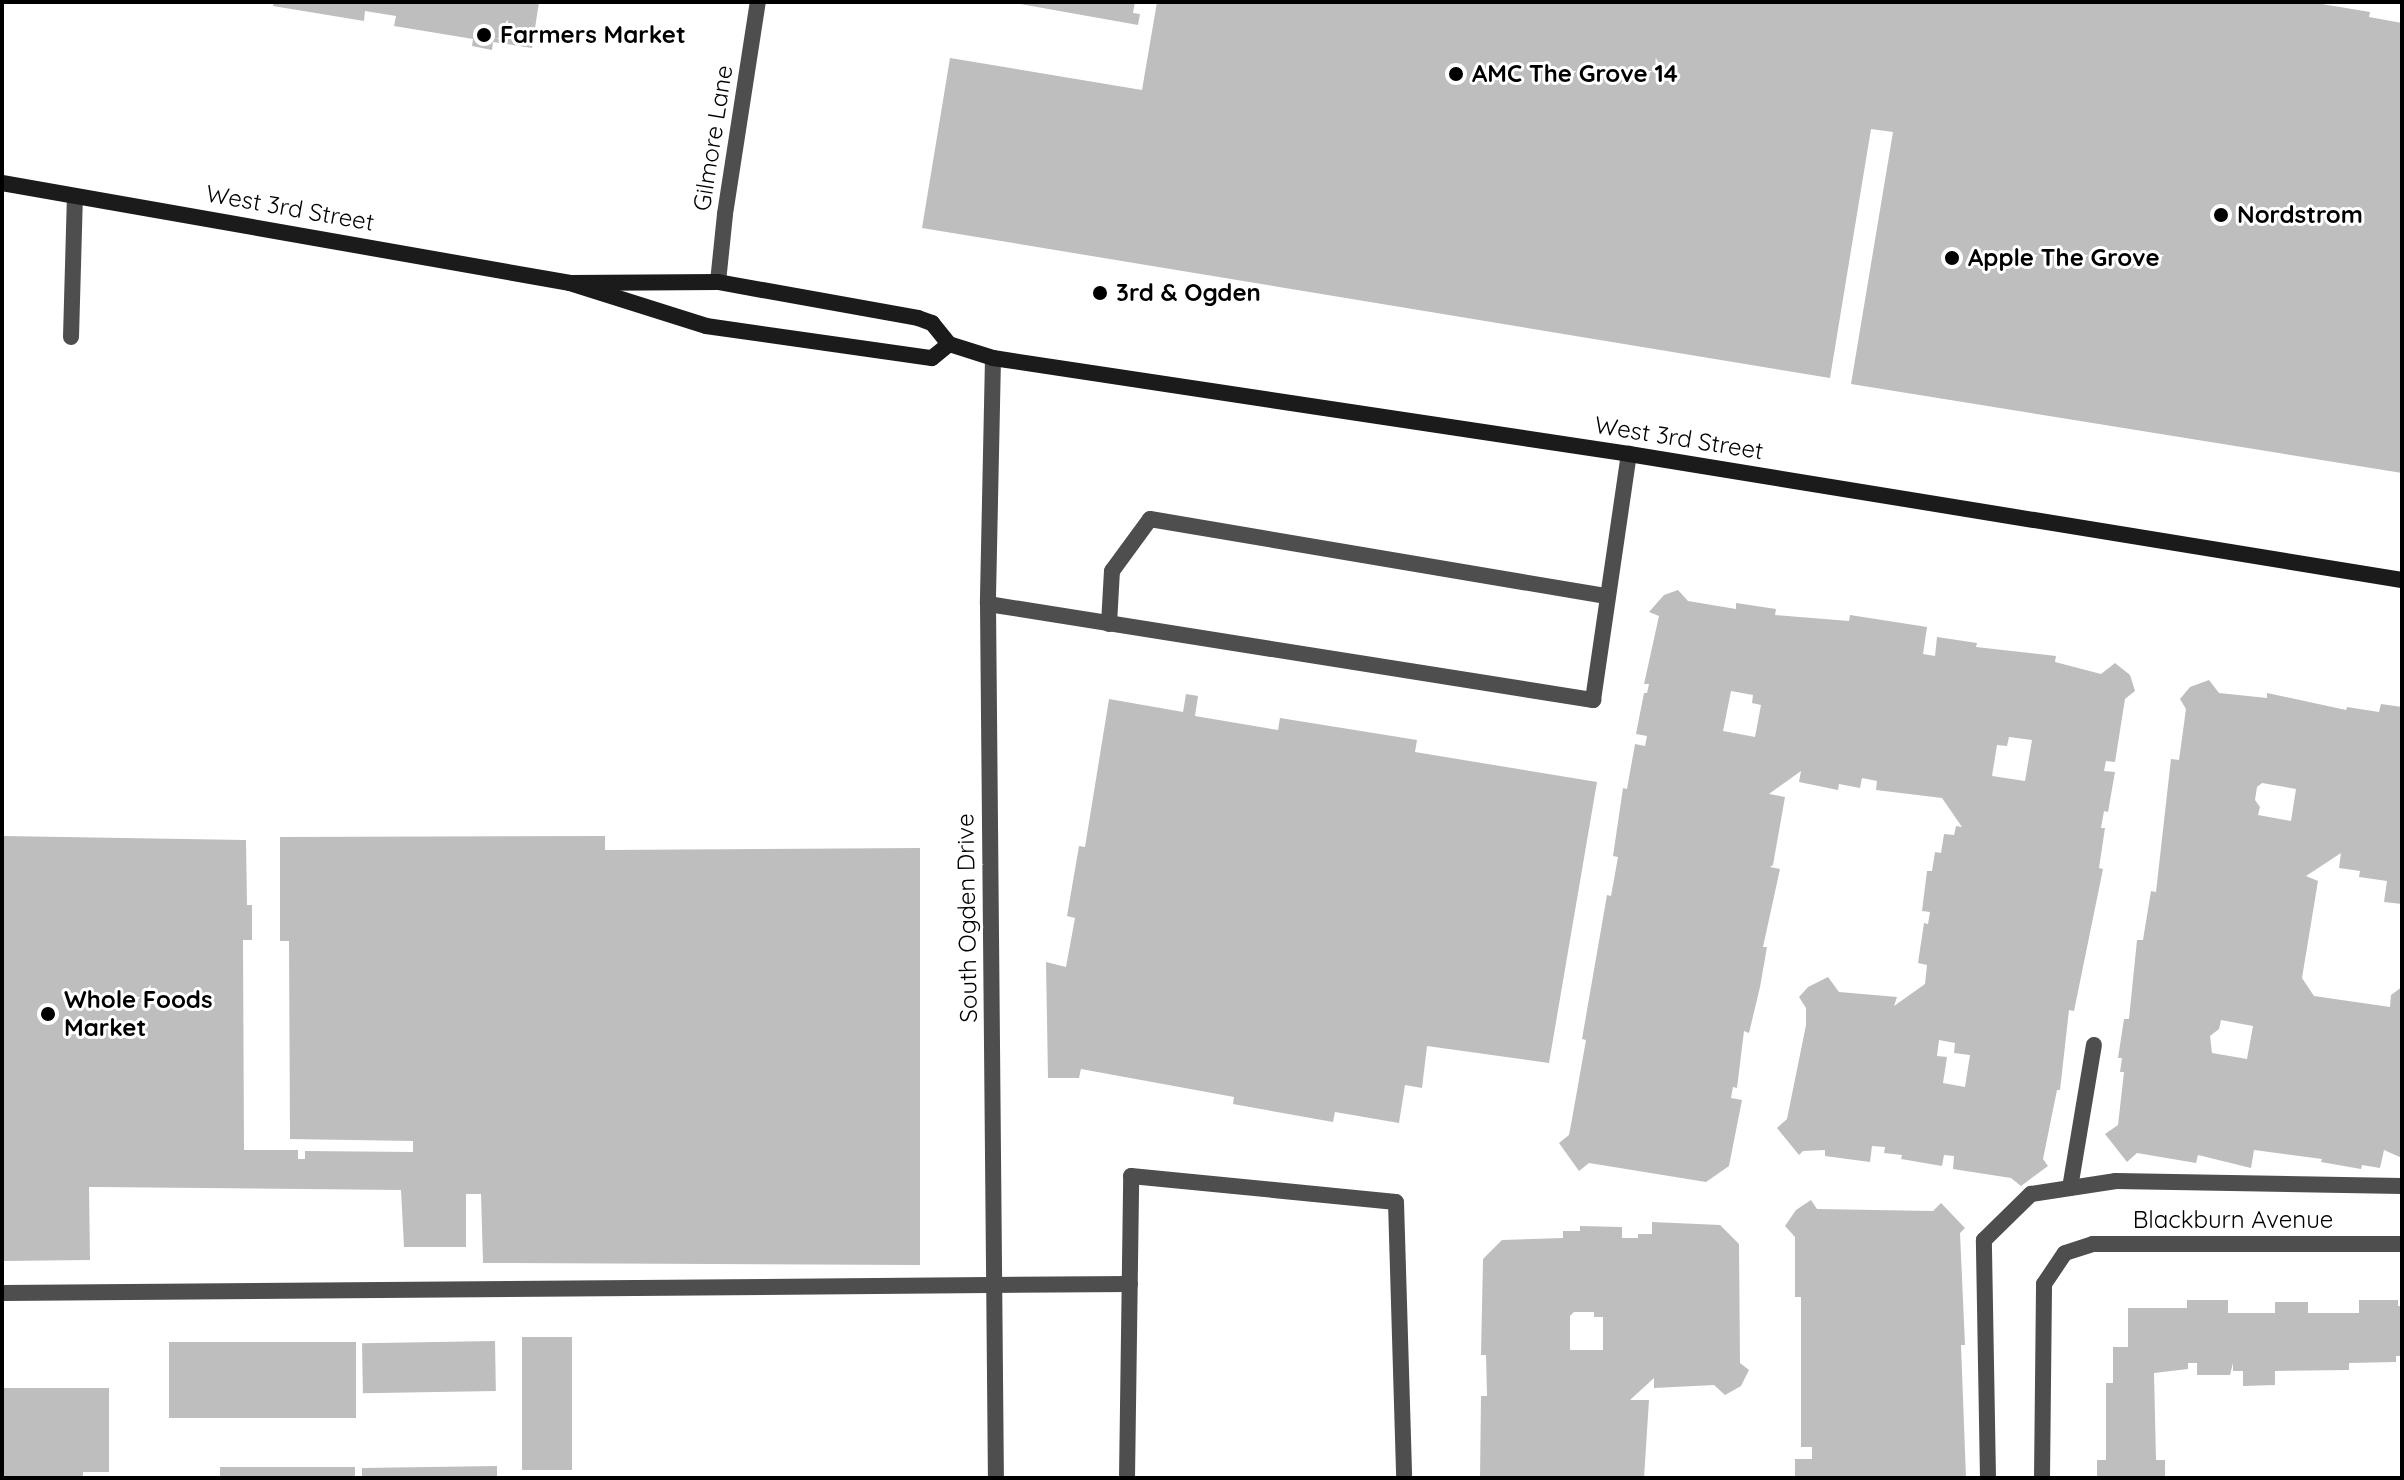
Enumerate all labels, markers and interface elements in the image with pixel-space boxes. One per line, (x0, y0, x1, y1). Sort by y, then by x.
place label: Farmers Market (500, 21, 686, 49)
marker: Farmers Market (475, 26, 493, 44)
place label: AMC The Grove 14 (1472, 60, 1678, 88)
street label: Gilmore Lane (687, 63, 739, 213)
marker: AMC The Grove 14 (1447, 65, 1465, 83)
street label: West 3rd Street (204, 179, 376, 237)
place label: Nordstrom (2237, 201, 2363, 229)
marker: Nordstrom (2212, 206, 2230, 224)
place label: Apple The Grove (1968, 244, 2160, 272)
marker: Apple The Grove (1943, 249, 1961, 267)
place label: 3rd & Ogden (1116, 279, 1261, 307)
marker: 3rd & Ogden (1091, 284, 1109, 302)
street label: West 3rd Street (1593, 410, 1765, 466)
street label: South Ogden Drive (951, 813, 983, 1023)
place label: Whole Foods Market (64, 986, 213, 1042)
marker: Whole Foods Market (39, 1005, 57, 1023)
street label: Blackburn Avenue (2133, 1206, 2333, 1234)

